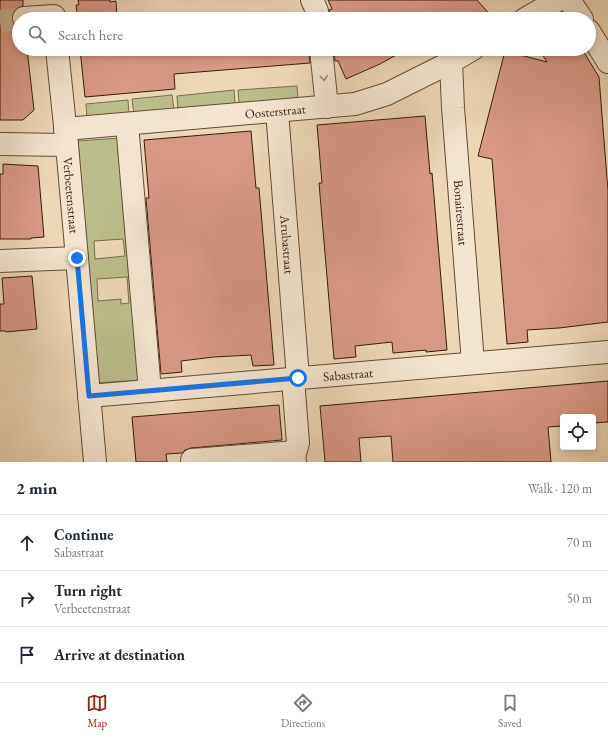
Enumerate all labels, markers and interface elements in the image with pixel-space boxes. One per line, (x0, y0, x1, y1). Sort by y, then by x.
search box (12, 12, 596, 56)
icon: search (26, 23, 48, 45)
text: Search here (58, 25, 123, 44)
one-way arrow (320, 75, 329, 81)
street label: Oosterstraat (244, 100, 306, 122)
street label: Verbeetenstraat (59, 156, 83, 234)
street label: Bonairestraat (450, 179, 472, 246)
street label: Arubastraat (276, 214, 298, 275)
route end (68, 249, 86, 267)
street label: Sabastraat (322, 364, 374, 385)
route start (289, 369, 307, 387)
map controls (560, 414, 596, 450)
button: locate (560, 414, 596, 450)
text: 2 min (16, 477, 57, 499)
text: Walk · 120 m (528, 480, 592, 497)
text: Continue (54, 525, 114, 544)
icon: ahead (16, 532, 38, 554)
text: 70 m (567, 534, 592, 551)
text: Sabastraat (54, 544, 104, 561)
text: Turn right (54, 581, 122, 600)
icon: right (16, 588, 38, 610)
text: 50 m (567, 590, 592, 607)
text: Verbeetenstraat (54, 600, 131, 617)
icon: arrive (16, 644, 38, 666)
text: Arrive at destination (54, 645, 185, 664)
tab: Map (86, 692, 108, 730)
tab: Directions (281, 692, 325, 730)
tab: Saved (498, 692, 522, 730)

